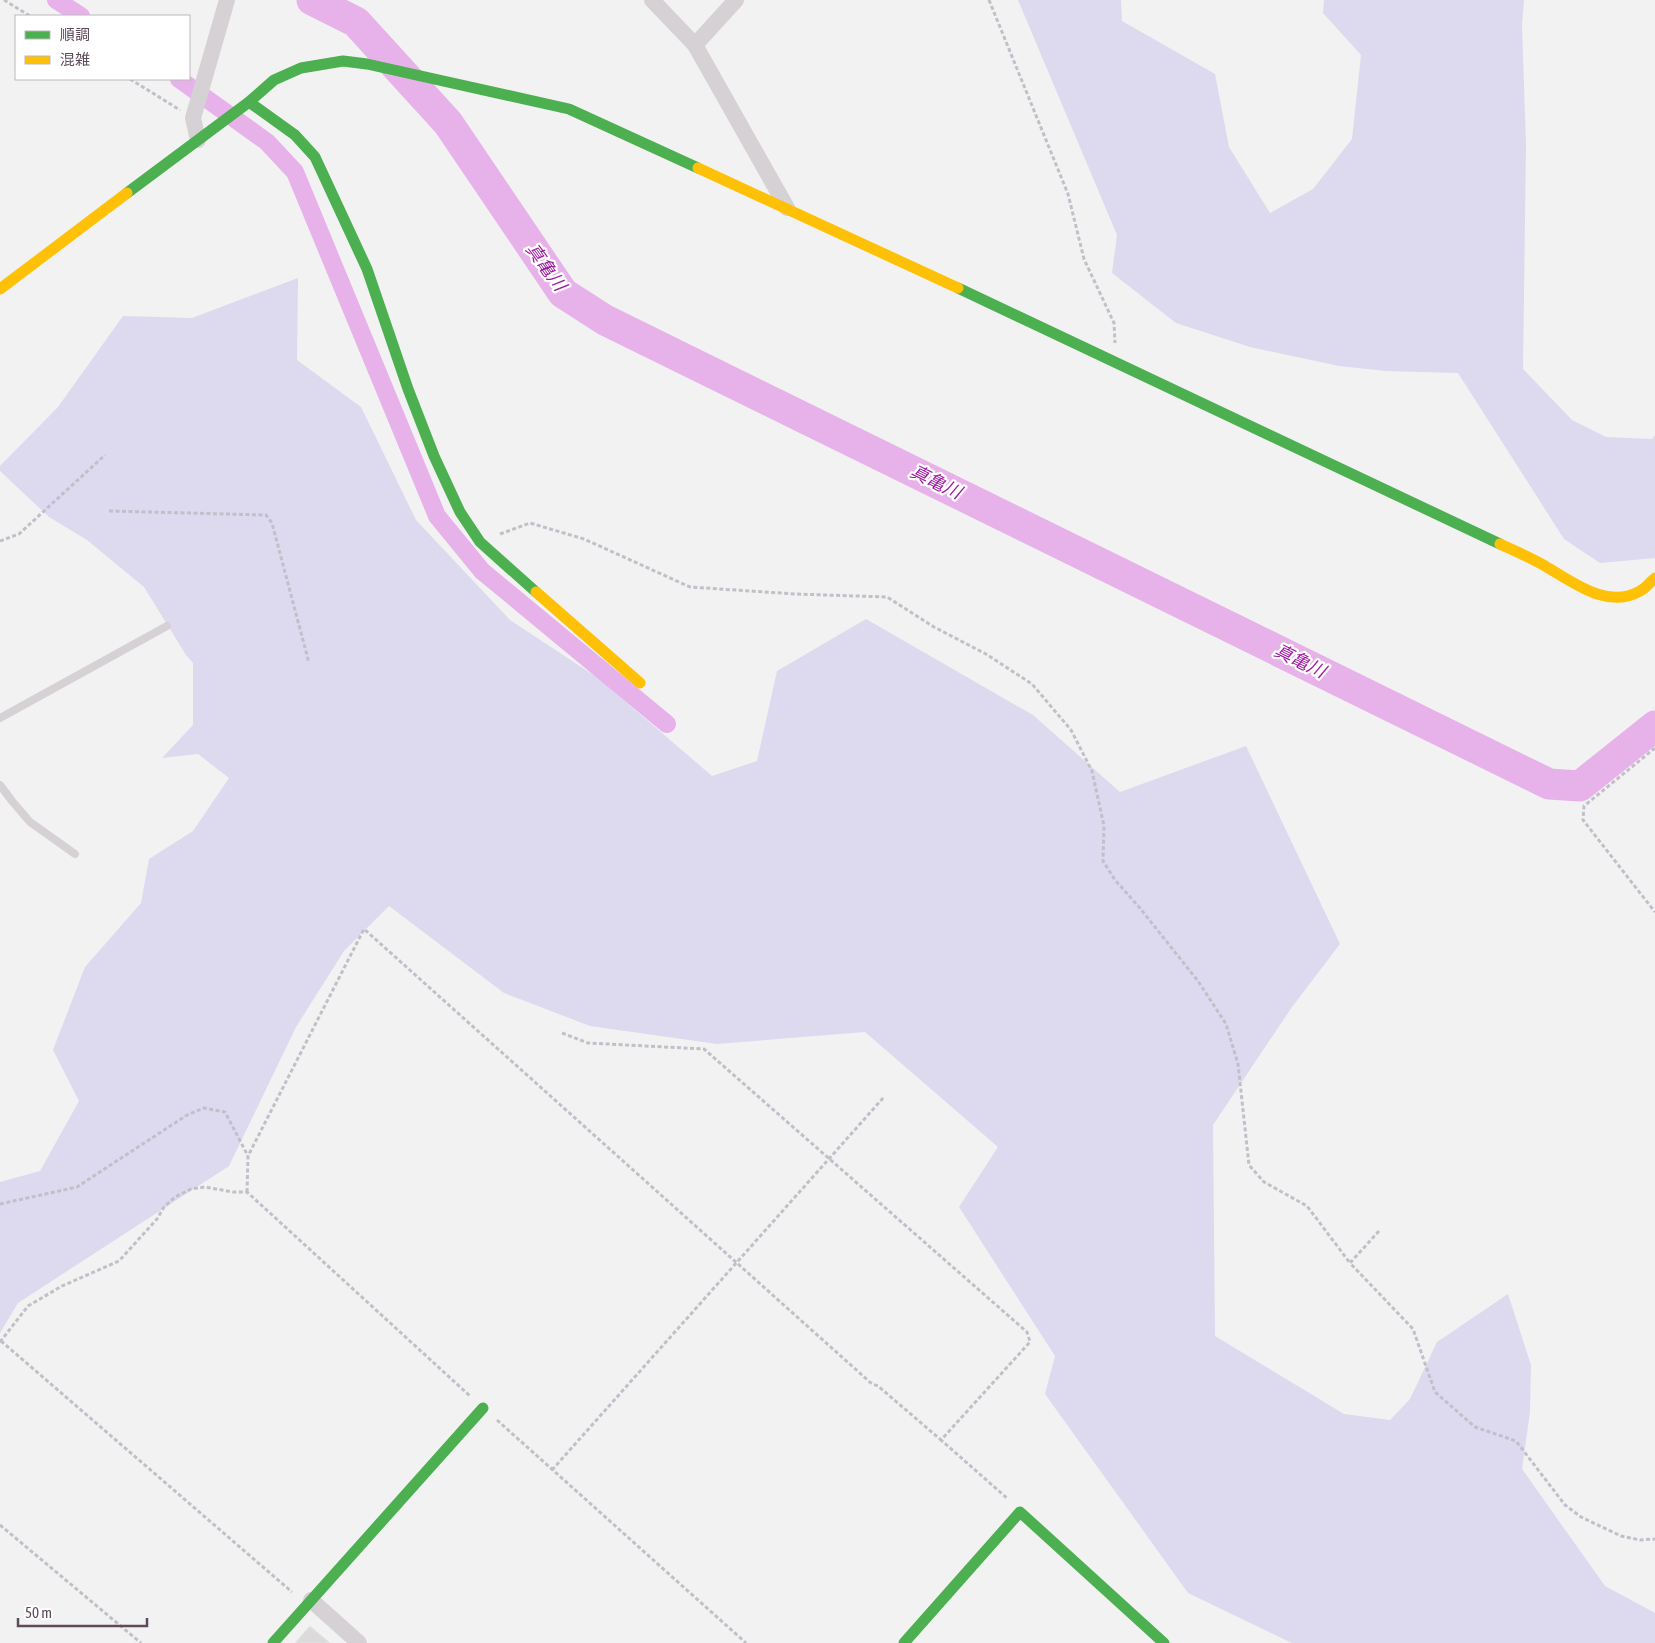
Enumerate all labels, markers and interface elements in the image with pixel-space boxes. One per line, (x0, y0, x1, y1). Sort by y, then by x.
legend (15, 15, 190, 80)
text: 順調 (60, 26, 90, 43)
text: 混雑 (60, 51, 90, 68)
water label: 真亀川 (522, 239, 572, 296)
water label: 真亀川 (907, 460, 967, 504)
water label: 真亀川 (1271, 639, 1331, 683)
scale bar (18, 1596, 146, 1628)
text: 50 m (25, 1604, 52, 1621)

